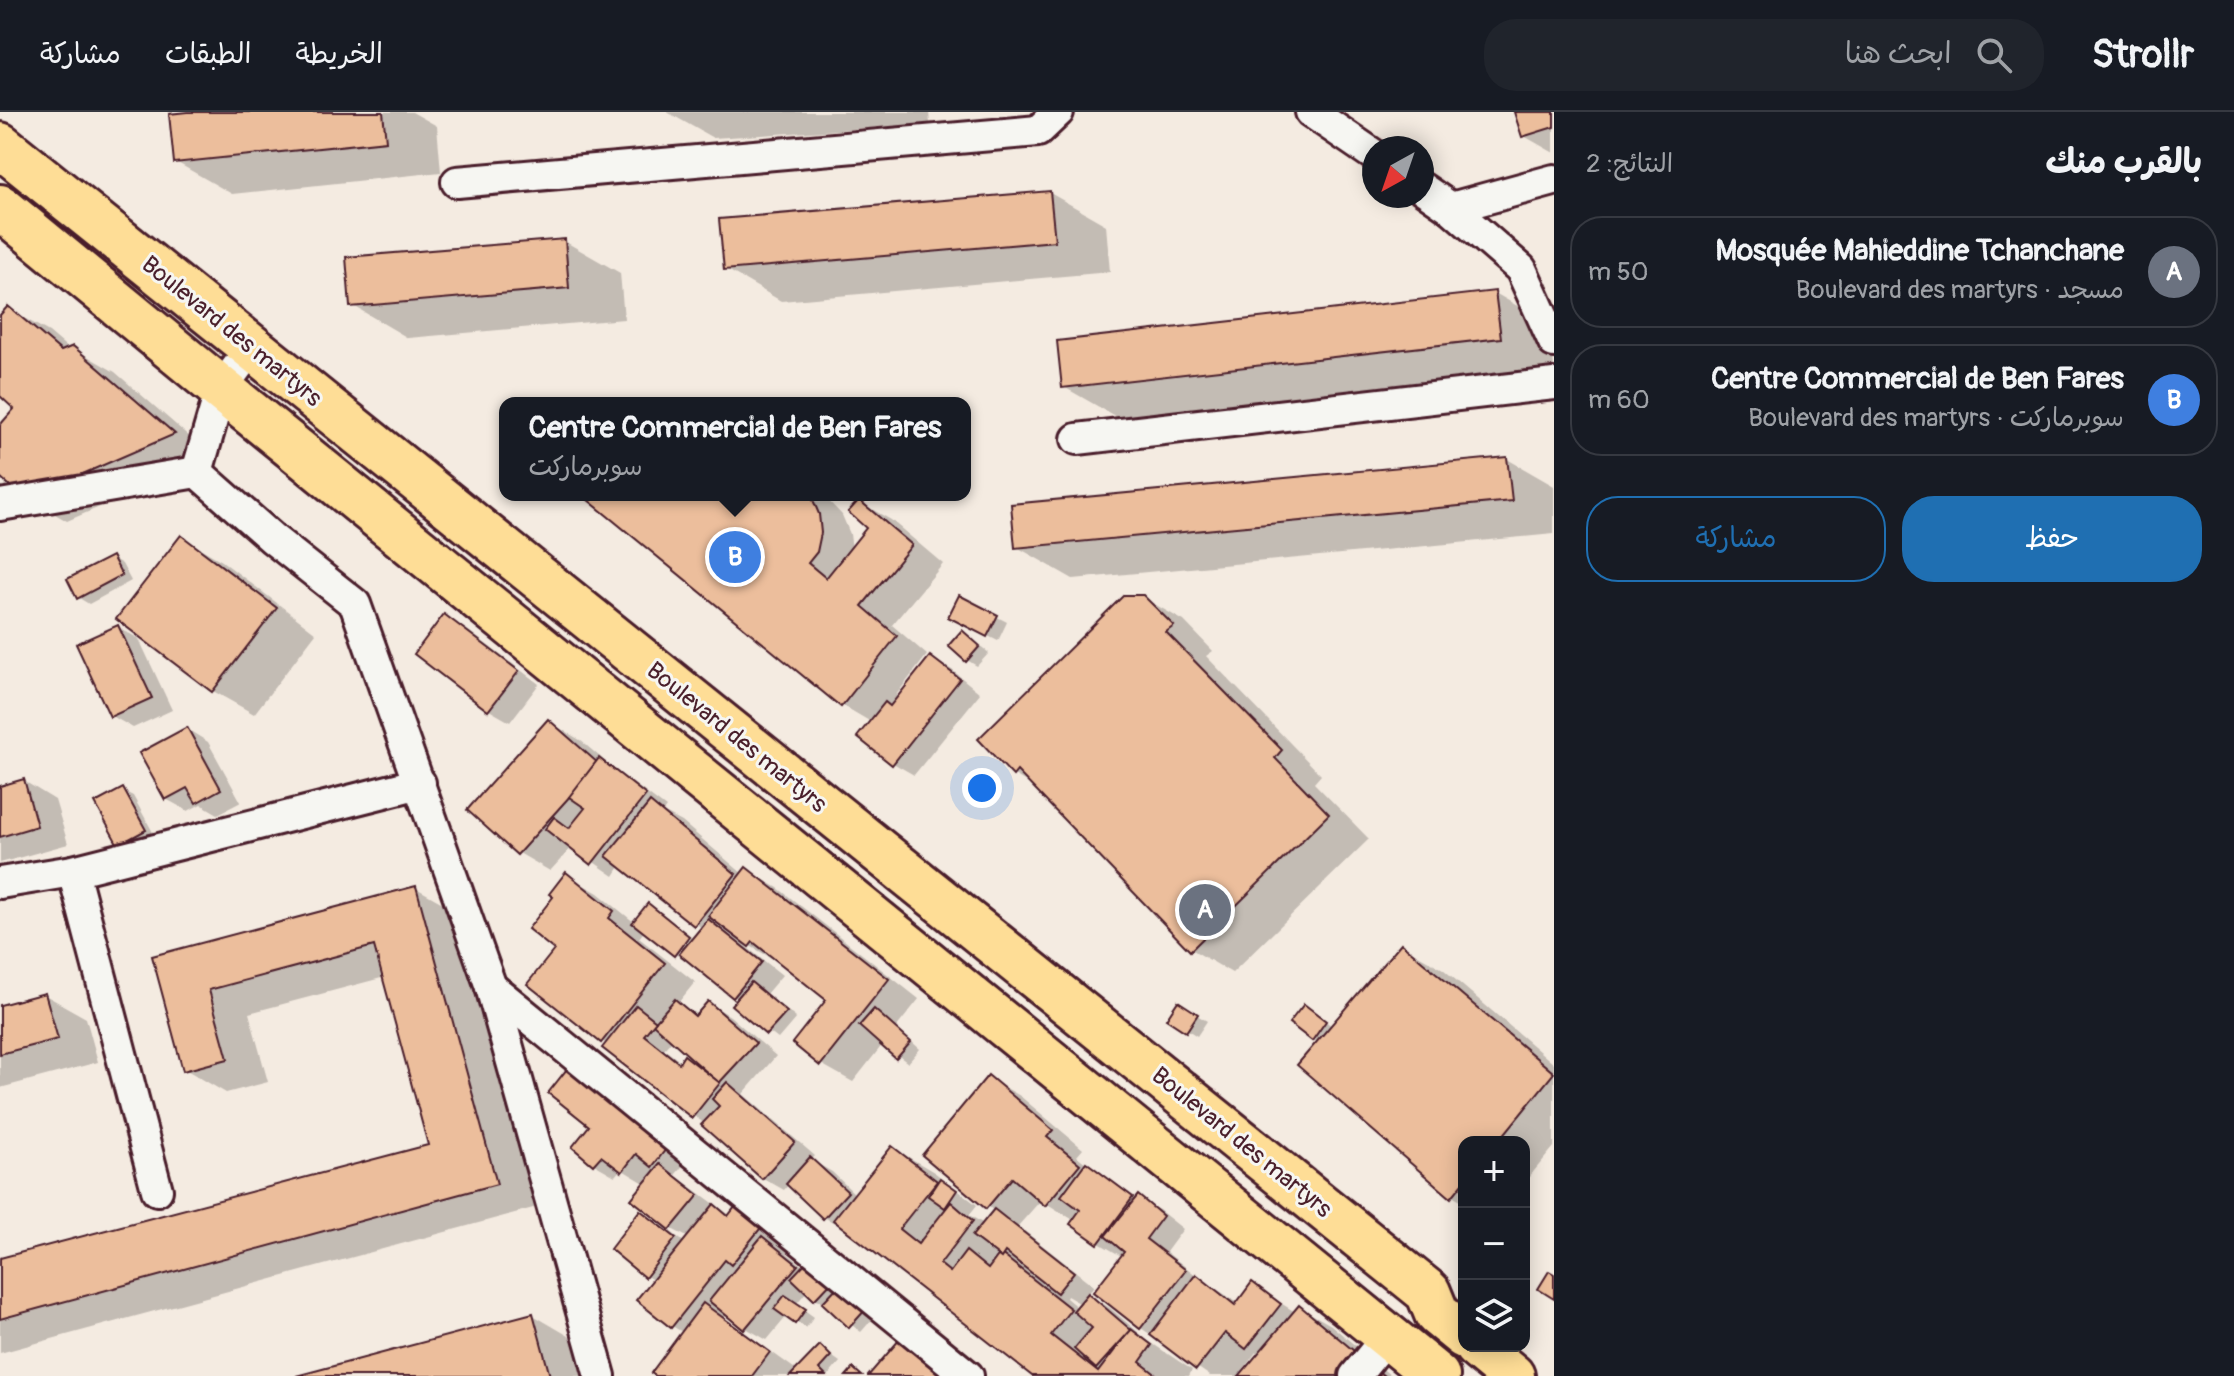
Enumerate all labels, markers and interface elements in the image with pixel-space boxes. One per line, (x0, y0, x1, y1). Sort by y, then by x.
search box (1484, 19, 2044, 91)
text: Strollr (2092, 31, 2194, 79)
icon: search (1972, 33, 2016, 77)
text: ابحث هنا (1845, 35, 1952, 72)
text: مشاركة (40, 37, 121, 72)
text: الطبقات (165, 37, 251, 72)
text: الخريطة (295, 37, 383, 72)
north arrow (1362, 136, 1434, 208)
text: بالقرب منك (2046, 141, 2202, 184)
text: النتائج: 2 (1586, 148, 1673, 180)
text: Mosquée Mahieddine Tchanchane (1715, 232, 2124, 269)
street label: Boulevard des martyrs (136, 250, 328, 413)
text: 50 m (1588, 256, 1649, 288)
text: A (2166, 256, 2182, 288)
text: مسجد · Boulevard des martyrs (1796, 274, 2124, 306)
text: Centre Commercial de Ben Fares (1711, 360, 2124, 397)
text: 60 m (1588, 384, 1650, 416)
text: B (2167, 384, 2181, 416)
popup (499, 397, 971, 501)
text: سوبرماركت · Boulevard des martyrs (1748, 402, 2124, 434)
text: Centre Commercial de Ben Fares (528, 409, 942, 446)
text: سوبرماركت (528, 451, 643, 483)
button: مشاركة (1586, 496, 1886, 582)
button: حفظ (1902, 496, 2202, 582)
pin: B (709, 527, 761, 587)
street label: Boulevard des martyrs (641, 656, 833, 819)
your location (962, 768, 1002, 808)
pin: A (1179, 880, 1231, 940)
street label: Boulevard des martyrs (1146, 1061, 1338, 1224)
map controls (1458, 1136, 1530, 1352)
button: + (1458, 1136, 1530, 1208)
button: − (1458, 1208, 1530, 1280)
button: layers (1458, 1280, 1530, 1352)

